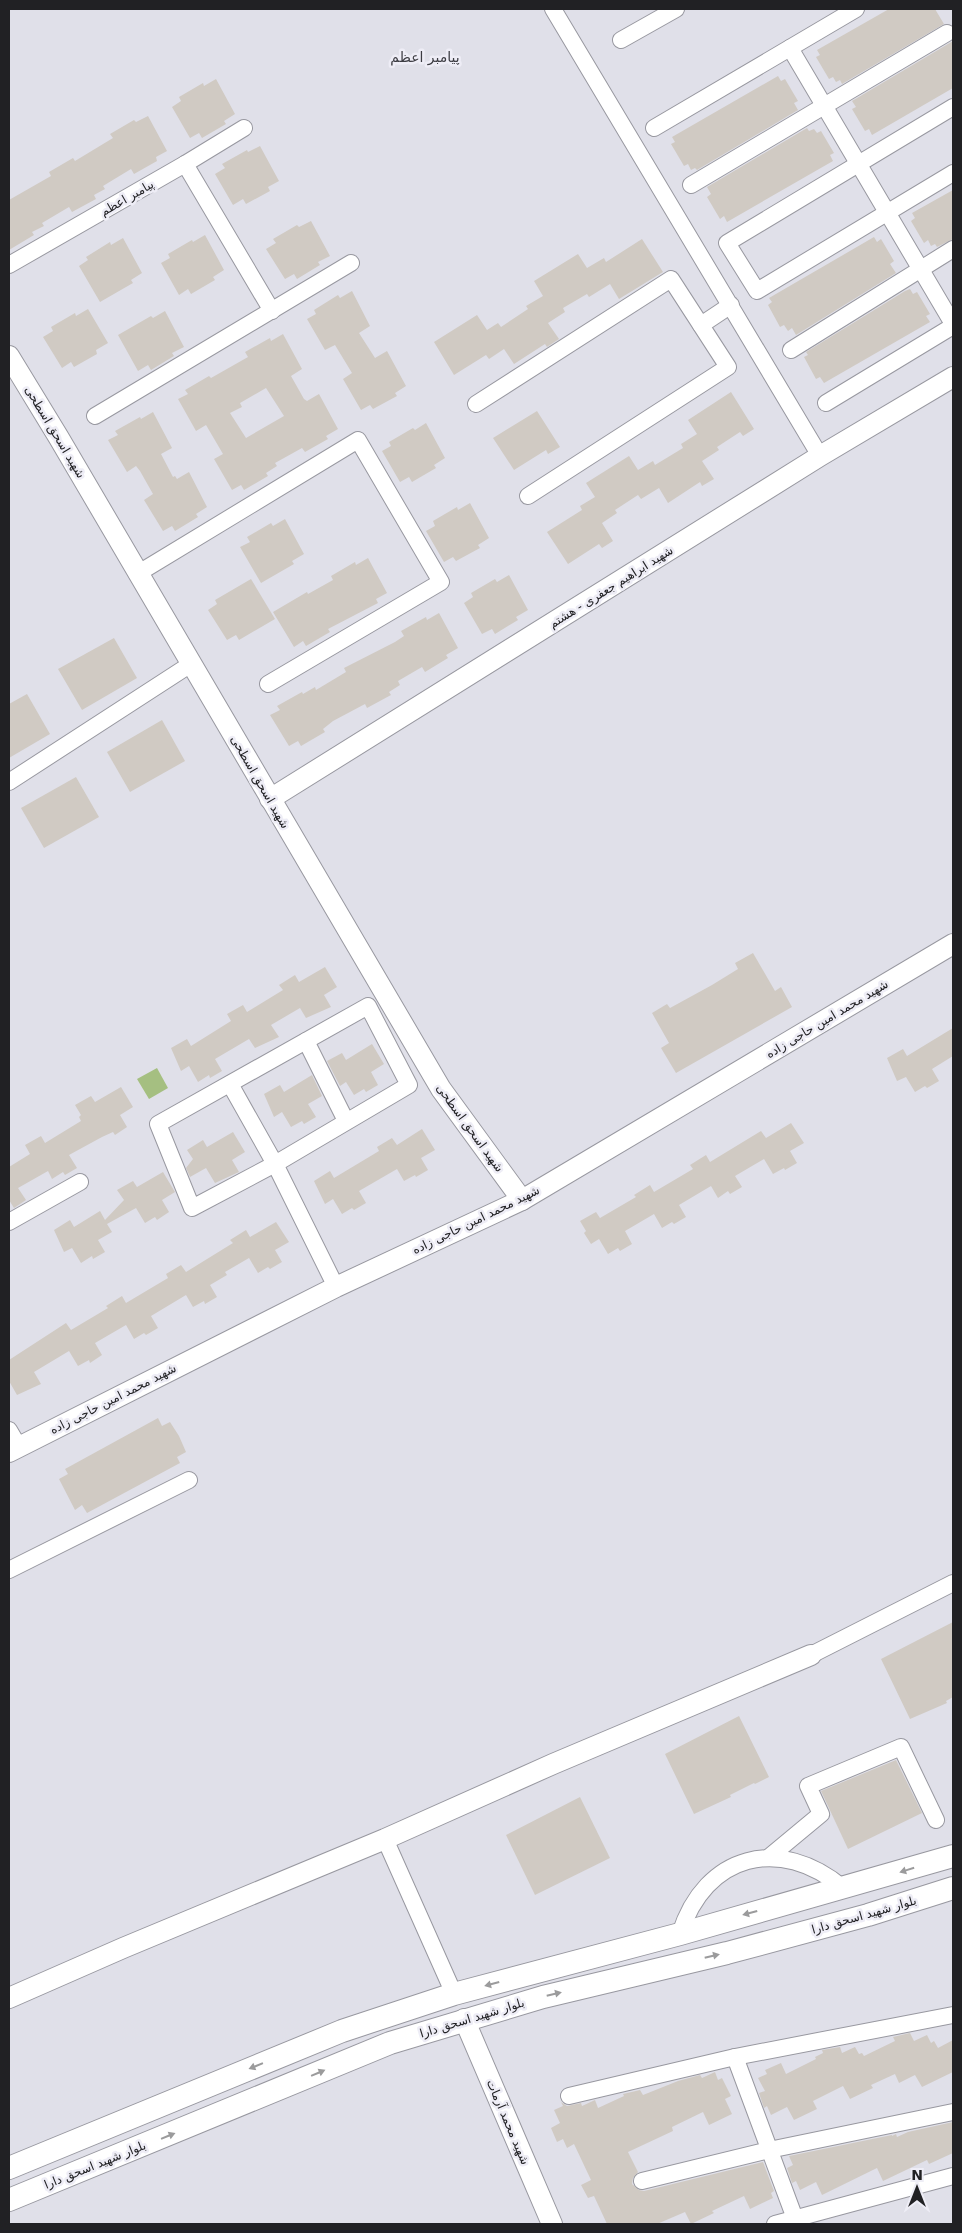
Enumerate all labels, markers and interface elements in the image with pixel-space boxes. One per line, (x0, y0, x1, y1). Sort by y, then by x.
district label: پیامبر اعظم (390, 49, 460, 66)
street label: پیامبر اعظم (98, 177, 157, 220)
street label: شهید اسحق اسطحی (21, 383, 88, 481)
street label: شهید ابراهیم جعفری - هشتم (546, 543, 676, 632)
street label: شهید اسحق اسطحی (227, 733, 292, 832)
street label: شهید محمد امین حاجی زاده (763, 977, 891, 1062)
street label: شهید اسحق اسطحی (433, 1081, 507, 1175)
street label: شهید محمد امین حاجی زاده (410, 1183, 542, 1258)
street label: شهید محمد امین حاجی زاده (47, 1361, 179, 1438)
one-way arrow (899, 1867, 914, 1875)
street label: بلوار شهید اسحق دارا (810, 1893, 918, 1938)
one-way arrow (743, 1910, 758, 1918)
one-way arrow (705, 1952, 720, 1960)
one-way arrow (484, 1980, 499, 1988)
one-way arrow (547, 1990, 562, 1998)
street label: بلوار شهید اسحق دارا (418, 1995, 526, 2042)
one-way arrow (248, 2062, 263, 2070)
one-way arrow (310, 2069, 325, 2076)
street label: شهید محمد آرمات (483, 2077, 533, 2167)
one-way arrow (160, 2131, 175, 2139)
street label: بلوار شهید اسحق دارا (42, 2138, 148, 2193)
north arrow (892, 2163, 942, 2213)
text: N (911, 2167, 923, 2183)

